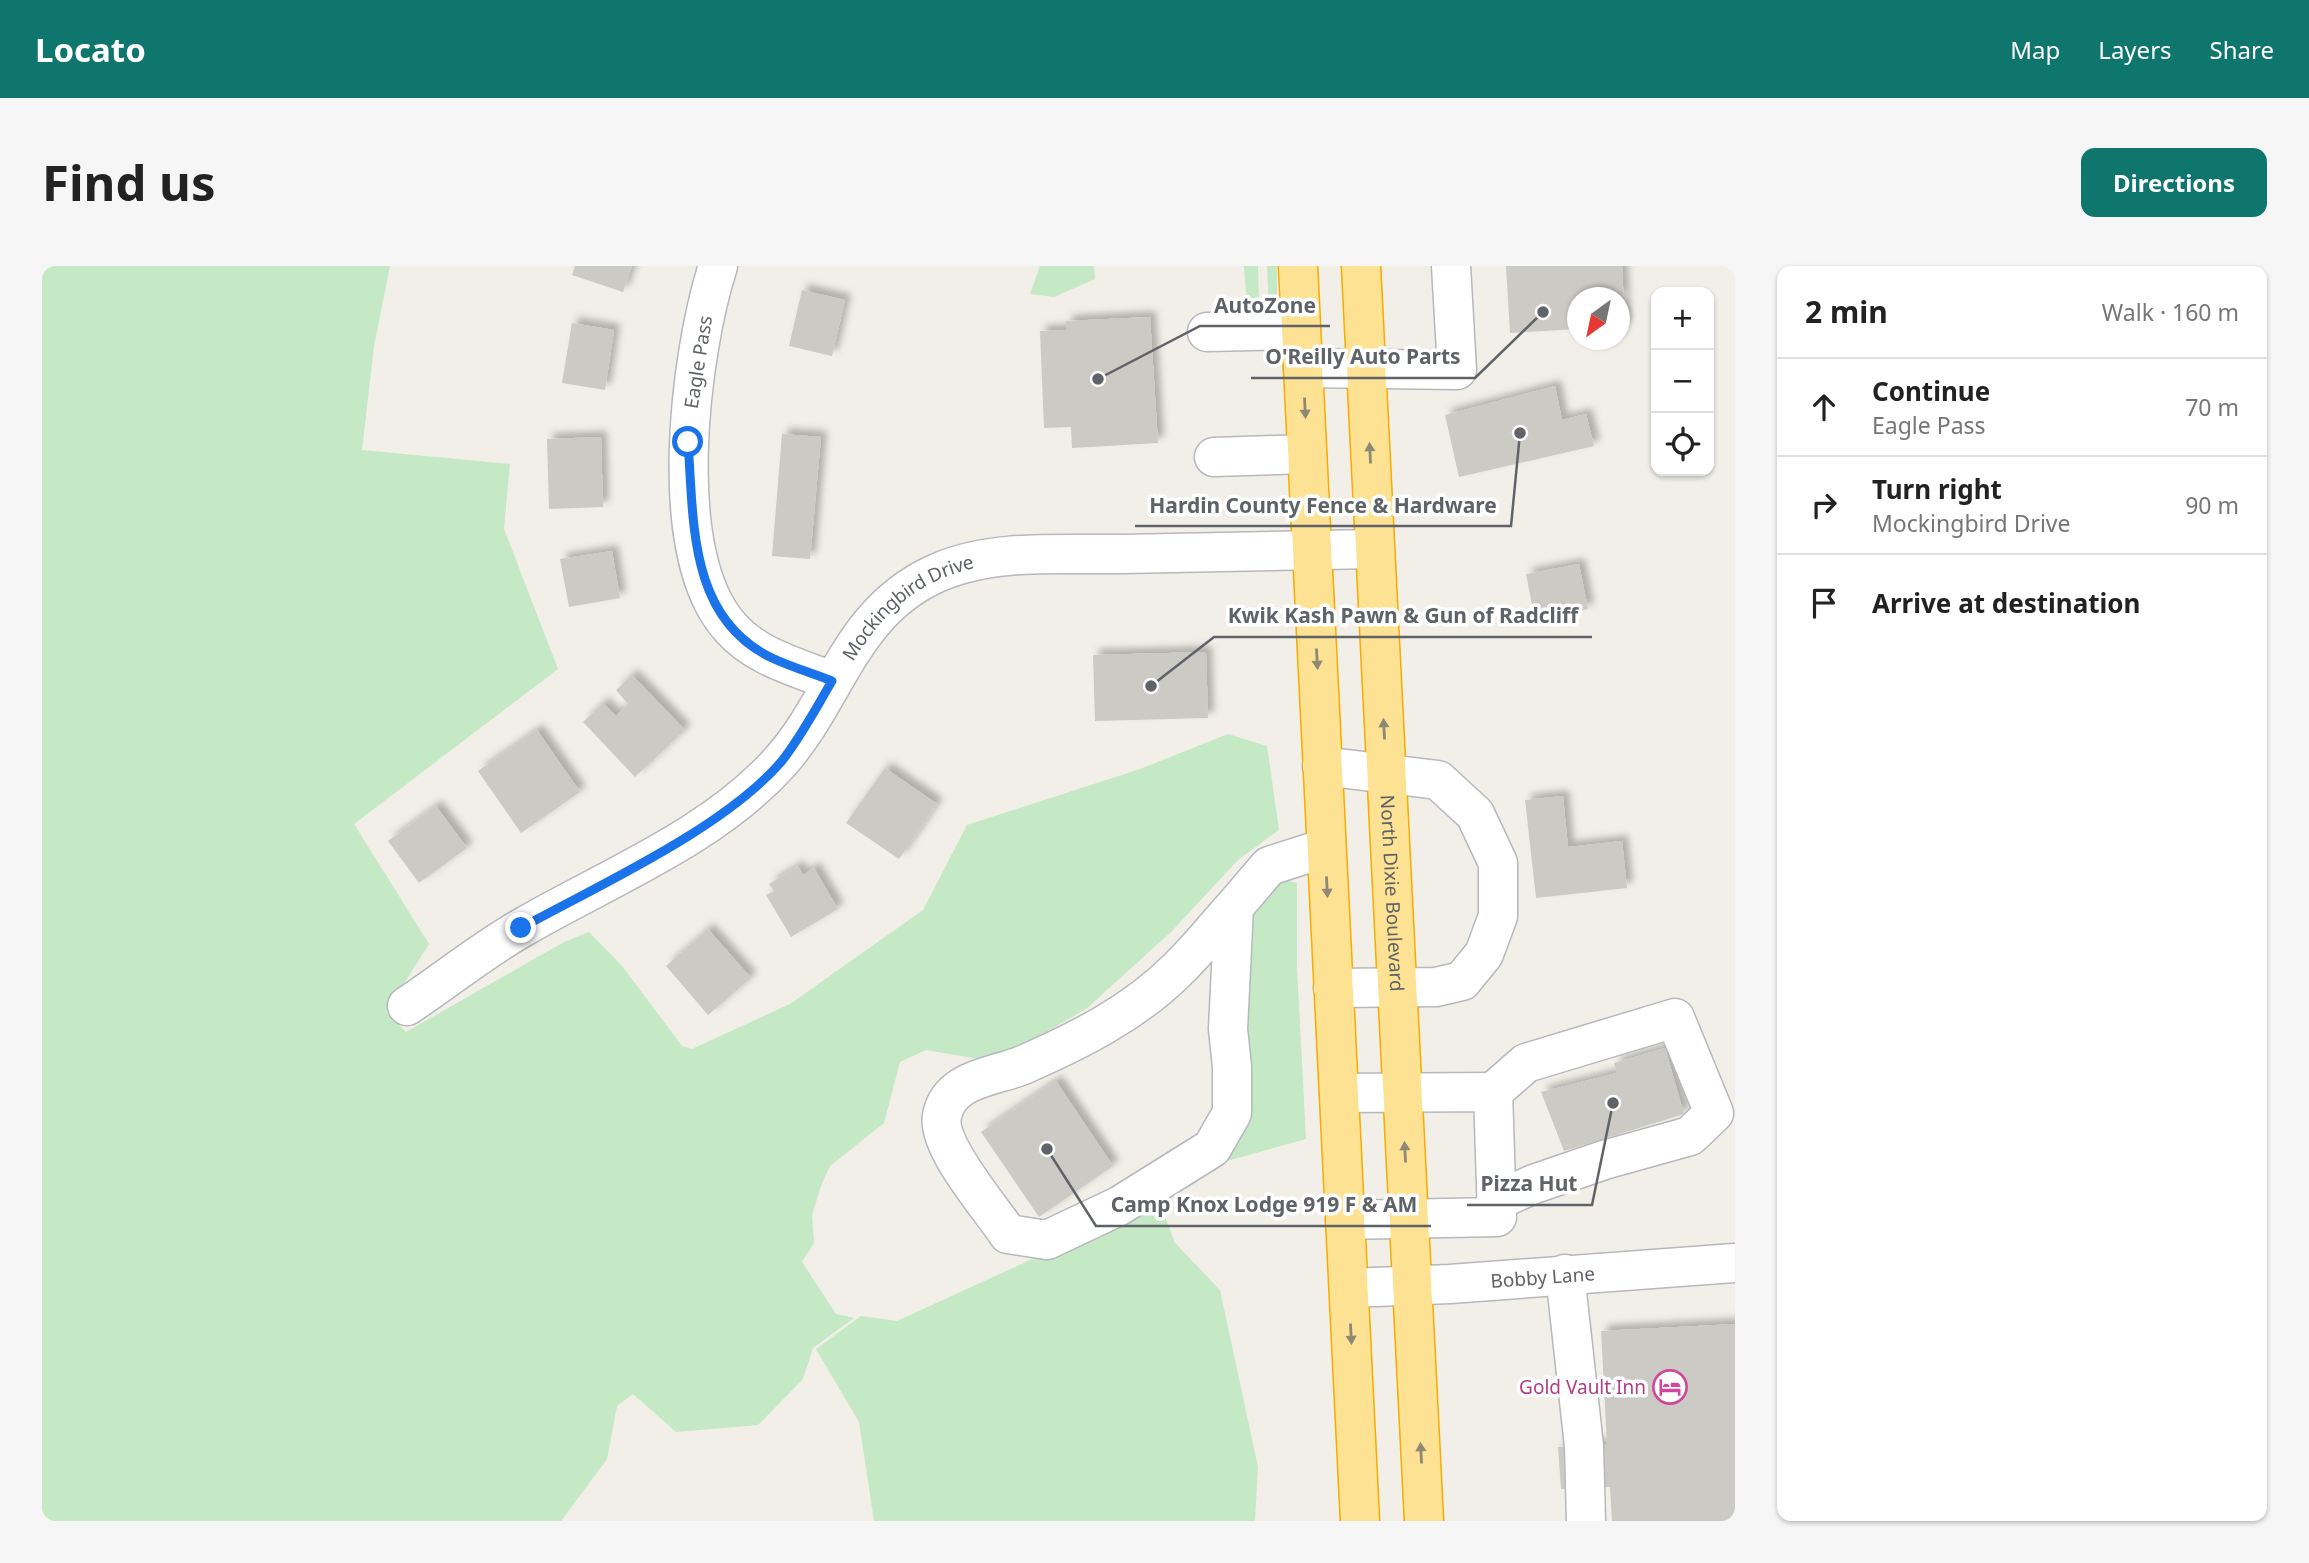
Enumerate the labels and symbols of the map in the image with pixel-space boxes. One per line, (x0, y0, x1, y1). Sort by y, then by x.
callout: AutoZone (1200, 284, 1330, 326)
north arrow (1567, 287, 1630, 350)
text: AutoZone (1214, 291, 1316, 319)
street label: Eagle Pass (678, 314, 718, 410)
callout: O'Reilly Auto Parts (1251, 336, 1475, 378)
text: O'Reilly Auto Parts (1265, 342, 1461, 370)
one-way arrow (1299, 397, 1310, 419)
route start (672, 426, 703, 457)
one-way arrow (1364, 442, 1375, 464)
callout: Hardin County Fence & Hardware (1135, 484, 1511, 526)
text: Hardin County Fence & Hardware (1149, 491, 1497, 519)
street label: Mockingbird Drive (836, 549, 976, 665)
callout: Kwik Kash Pawn & Gun of Radcliff (1214, 595, 1592, 637)
text: Kwik Kash Pawn & Gun of Radcliff (1228, 601, 1580, 629)
one-way arrow (1311, 649, 1322, 671)
one-way arrow (1378, 718, 1389, 740)
street label: North Dixie Boulevard (1375, 794, 1410, 992)
one-way arrow (1322, 876, 1333, 898)
route end (505, 912, 536, 943)
one-way arrow (1400, 1141, 1411, 1163)
callout: Pizza Hut (1467, 1163, 1592, 1205)
text: Pizza Hut (1481, 1169, 1577, 1197)
callout: Camp Knox Lodge 919 F & AM (1096, 1184, 1431, 1226)
text: Camp Knox Lodge 919 F & AM (1111, 1190, 1417, 1218)
street label: Bobby Lane (1490, 1260, 1596, 1294)
one-way arrow (1346, 1323, 1357, 1345)
hotel icon: Gold Vault Inn (1651, 1368, 1689, 1406)
place label: Gold Vault Inn (1519, 1374, 1646, 1400)
one-way arrow (1415, 1442, 1426, 1464)

